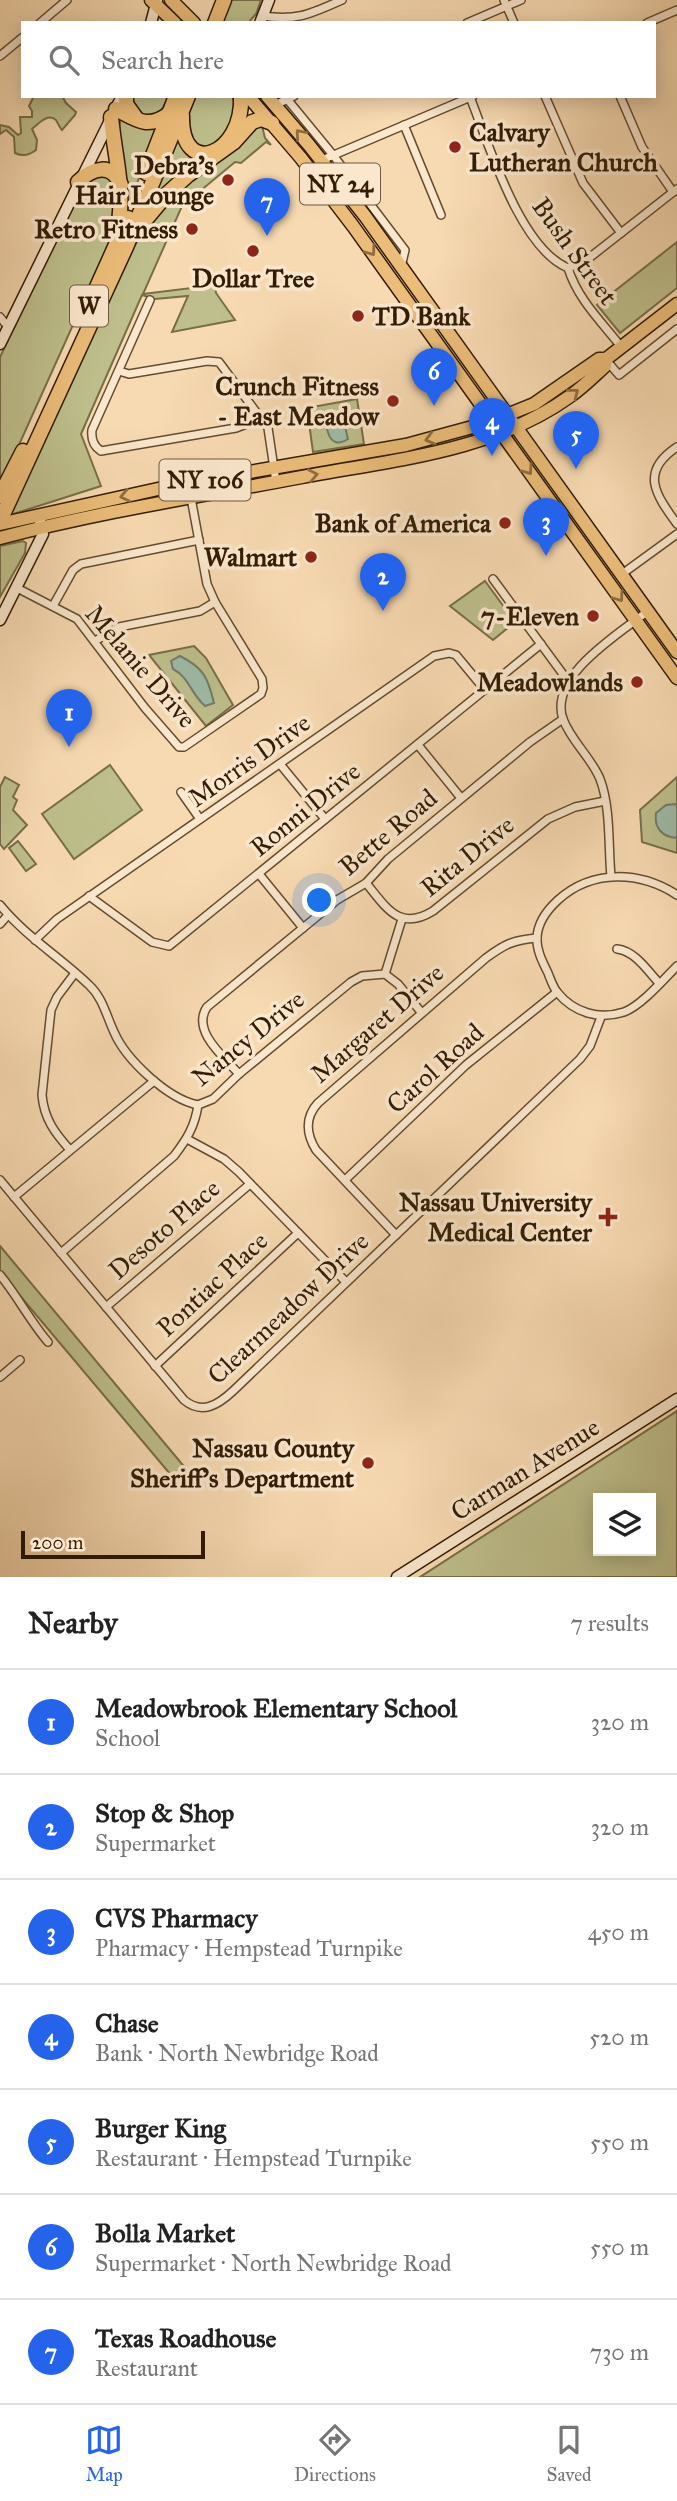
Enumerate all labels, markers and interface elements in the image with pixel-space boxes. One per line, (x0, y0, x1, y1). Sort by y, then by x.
search box (21, 21, 656, 98)
icon: search (45, 41, 83, 79)
text: Search here (101, 44, 224, 76)
place label: Calvary Lutheran Church (469, 116, 658, 178)
one-way arrow (296, 130, 309, 142)
marker: Calvary Lutheran Church (447, 139, 463, 155)
place label: Debra's Hair Lounge (75, 149, 215, 212)
road number: NY 24 (300, 164, 380, 204)
marker: Debra's Hair Lounge (220, 172, 236, 188)
pin: 7 (244, 178, 290, 236)
street label: Bush Street (525, 191, 625, 311)
place label: Retro Fitness (34, 213, 179, 245)
marker: Retro Fitness (184, 221, 200, 237)
marker: Dollar Tree (245, 243, 261, 259)
one-way arrow (363, 243, 375, 256)
place label: Dollar Tree (192, 262, 314, 294)
road number: W (70, 286, 108, 326)
place label: TD Bank (371, 300, 471, 332)
marker: TD Bank (350, 308, 366, 324)
pin: 6 (411, 348, 457, 406)
place label: Crunch Fitness - East Meadow (215, 370, 380, 432)
one-way arrow (566, 388, 578, 401)
marker: Crunch Fitness - East Meadow (385, 393, 401, 409)
pin: 4 (469, 398, 515, 456)
pin: 5 (553, 411, 599, 469)
one-way arrow (425, 430, 437, 445)
road number: NY 106 (160, 460, 250, 500)
one-way arrow (519, 462, 532, 475)
one-way arrow (307, 468, 319, 483)
one-way arrow (119, 488, 131, 503)
pin: 3 (523, 498, 569, 556)
place label: Bank of America (315, 507, 492, 539)
marker: Bank of America (497, 515, 513, 531)
place label: Walmart (204, 541, 298, 573)
marker: Walmart (303, 549, 319, 565)
pin: 2 (360, 553, 406, 611)
one-way arrow (611, 589, 623, 602)
street label: Melanie Drive (79, 598, 203, 734)
place label: 7-Eleven (481, 600, 579, 632)
marker: 7-Eleven (585, 608, 601, 624)
place label: Meadowlands (477, 666, 624, 698)
marker: Meadowlands (629, 674, 645, 690)
pin: 1 (46, 689, 92, 747)
street label: Morris Drive (182, 706, 316, 814)
street label: Ronni Drive (243, 755, 367, 863)
street label: Bette Road (332, 782, 444, 882)
street label: Rita Drive (414, 808, 520, 903)
your location (302, 883, 336, 917)
street label: Margaret Drive (304, 956, 450, 1090)
street label: Nancy Drive (185, 983, 311, 1093)
street label: Carol Road (380, 1016, 490, 1120)
street label: Desoto Place (102, 1172, 226, 1286)
place label: Nassau University Medical Center (399, 1186, 594, 1248)
marker: Nassau University Medical Center (598, 1207, 618, 1227)
street label: Pontiac Place (150, 1224, 274, 1343)
street label: Clearmeadow Drive (201, 1225, 375, 1391)
street label: Carman Avenue (445, 1411, 605, 1527)
place label: Nassau County Sheriff's Department (130, 1432, 356, 1494)
marker: Nassau County Sheriff's Department (360, 1455, 376, 1471)
map controls (593, 1493, 656, 1556)
button: layers (593, 1493, 656, 1556)
scale bar (21, 1528, 205, 1560)
text: 200 m (32, 1531, 84, 1554)
text: Nearby (28, 1605, 118, 1641)
text: 7 results (570, 1609, 649, 1637)
text: Meadowbrook Elementary School (95, 1692, 457, 1724)
text: 1 (46, 1708, 56, 1736)
text: 320 m (591, 1708, 649, 1736)
text: School (95, 1724, 160, 1752)
text: Stop & Shop (95, 1797, 234, 1829)
text: 2 (45, 1813, 57, 1841)
text: 320 m (591, 1813, 649, 1841)
text: Supermarket (95, 1829, 216, 1857)
text: CVS Pharmacy (95, 1902, 257, 1934)
text: 3 (46, 1918, 56, 1946)
text: 450 m (588, 1918, 649, 1946)
text: Pharmacy · Hempstead Turnpike (95, 1934, 403, 1962)
text: Chase (95, 2007, 158, 2039)
text: 4 (45, 2023, 57, 2051)
text: 520 m (589, 2023, 649, 2051)
text: Bank · North Newbridge Road (95, 2039, 379, 2067)
text: Burger King (95, 2112, 226, 2144)
text: 5 (46, 2128, 56, 2156)
text: 550 m (590, 2128, 649, 2156)
text: Restaurant · Hempstead Turnpike (95, 2144, 412, 2172)
text: Bolla Market (95, 2217, 235, 2249)
text: 6 (45, 2233, 57, 2261)
text: 550 m (590, 2233, 649, 2261)
text: Supermarket · North Newbridge Road (95, 2249, 452, 2277)
text: Texas Roadhouse (95, 2322, 276, 2354)
text: 7 (45, 2338, 57, 2366)
text: 730 m (590, 2338, 649, 2366)
text: Restaurant (95, 2354, 198, 2382)
tab: Map (85, 2421, 123, 2486)
tab: Directions (294, 2421, 376, 2486)
tab: Saved (547, 2421, 592, 2486)

